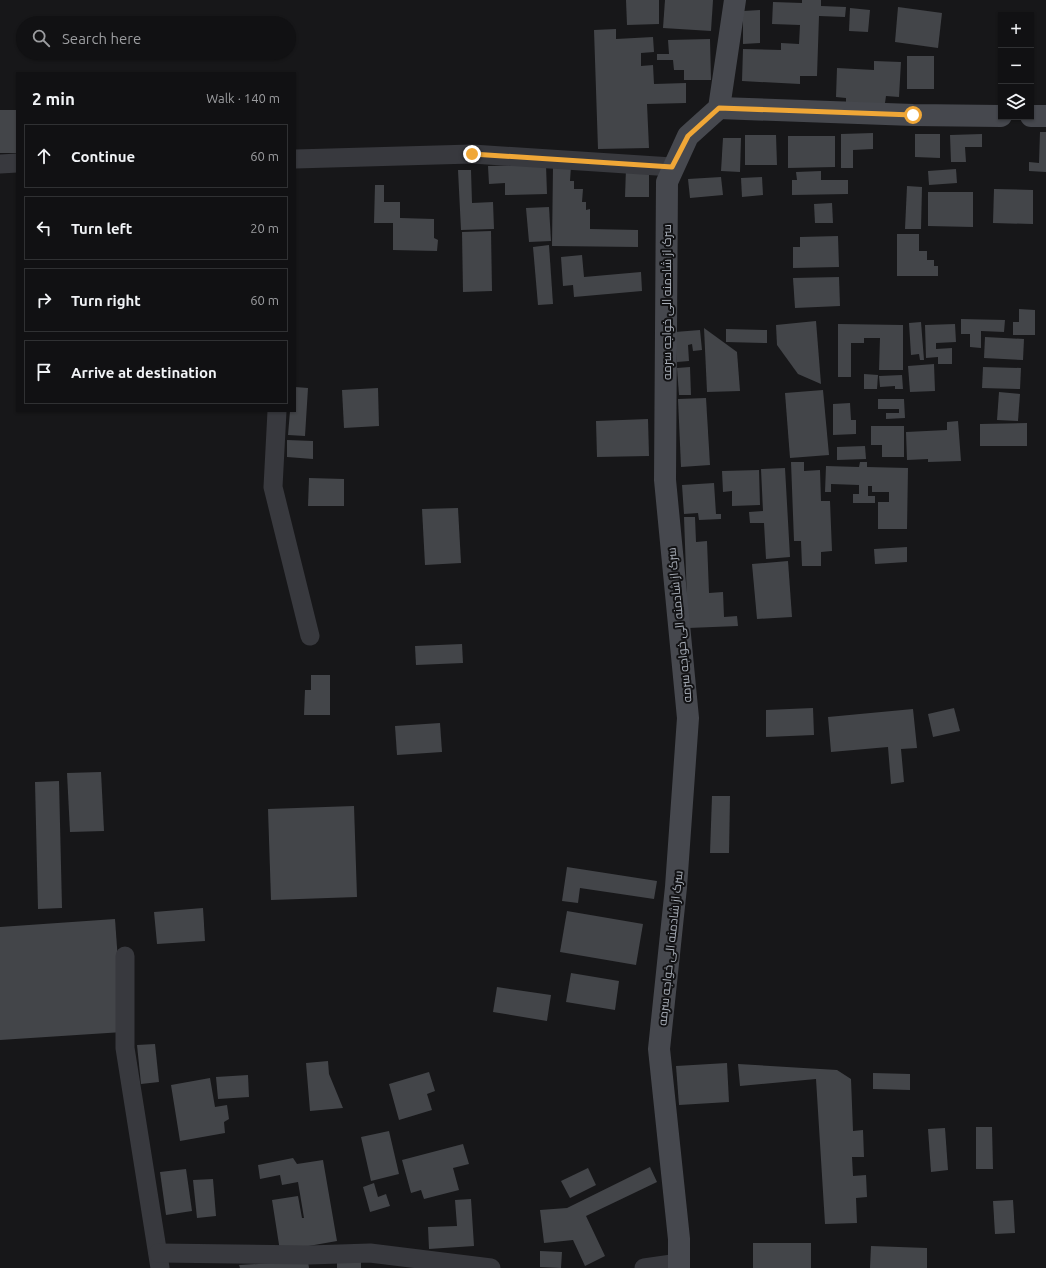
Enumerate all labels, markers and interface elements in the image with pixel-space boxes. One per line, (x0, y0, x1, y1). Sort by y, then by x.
map controls (998, 12, 1034, 120)
button: + (998, 12, 1034, 48)
search box (16, 16, 296, 60)
icon: search (30, 27, 52, 49)
text: Search here (62, 30, 141, 47)
button: − (998, 48, 1034, 84)
button: layers (998, 84, 1034, 120)
text: 2 min (32, 89, 75, 108)
text: Walk · 140 m (206, 91, 280, 105)
route start (904, 106, 922, 124)
icon: ahead (33, 145, 55, 167)
route end (463, 145, 481, 163)
text: Continue (71, 148, 135, 165)
text: 60 m (250, 149, 279, 163)
icon: left (33, 217, 55, 239)
text: Turn left (71, 220, 132, 237)
text: 20 m (250, 221, 279, 235)
street label: سرک از شادمنه الی خواجه سرمه (660, 224, 674, 380)
icon: right (33, 289, 55, 311)
text: Turn right (71, 292, 141, 309)
text: 60 m (250, 293, 279, 307)
icon: arrive (33, 361, 55, 383)
text: Arrive at destination (71, 364, 217, 381)
street label: سرک از شادمنه الی خواجه سرمه (664, 547, 695, 703)
street label: سرک از شادمنه الی خواجه سرمه (655, 870, 686, 1026)

